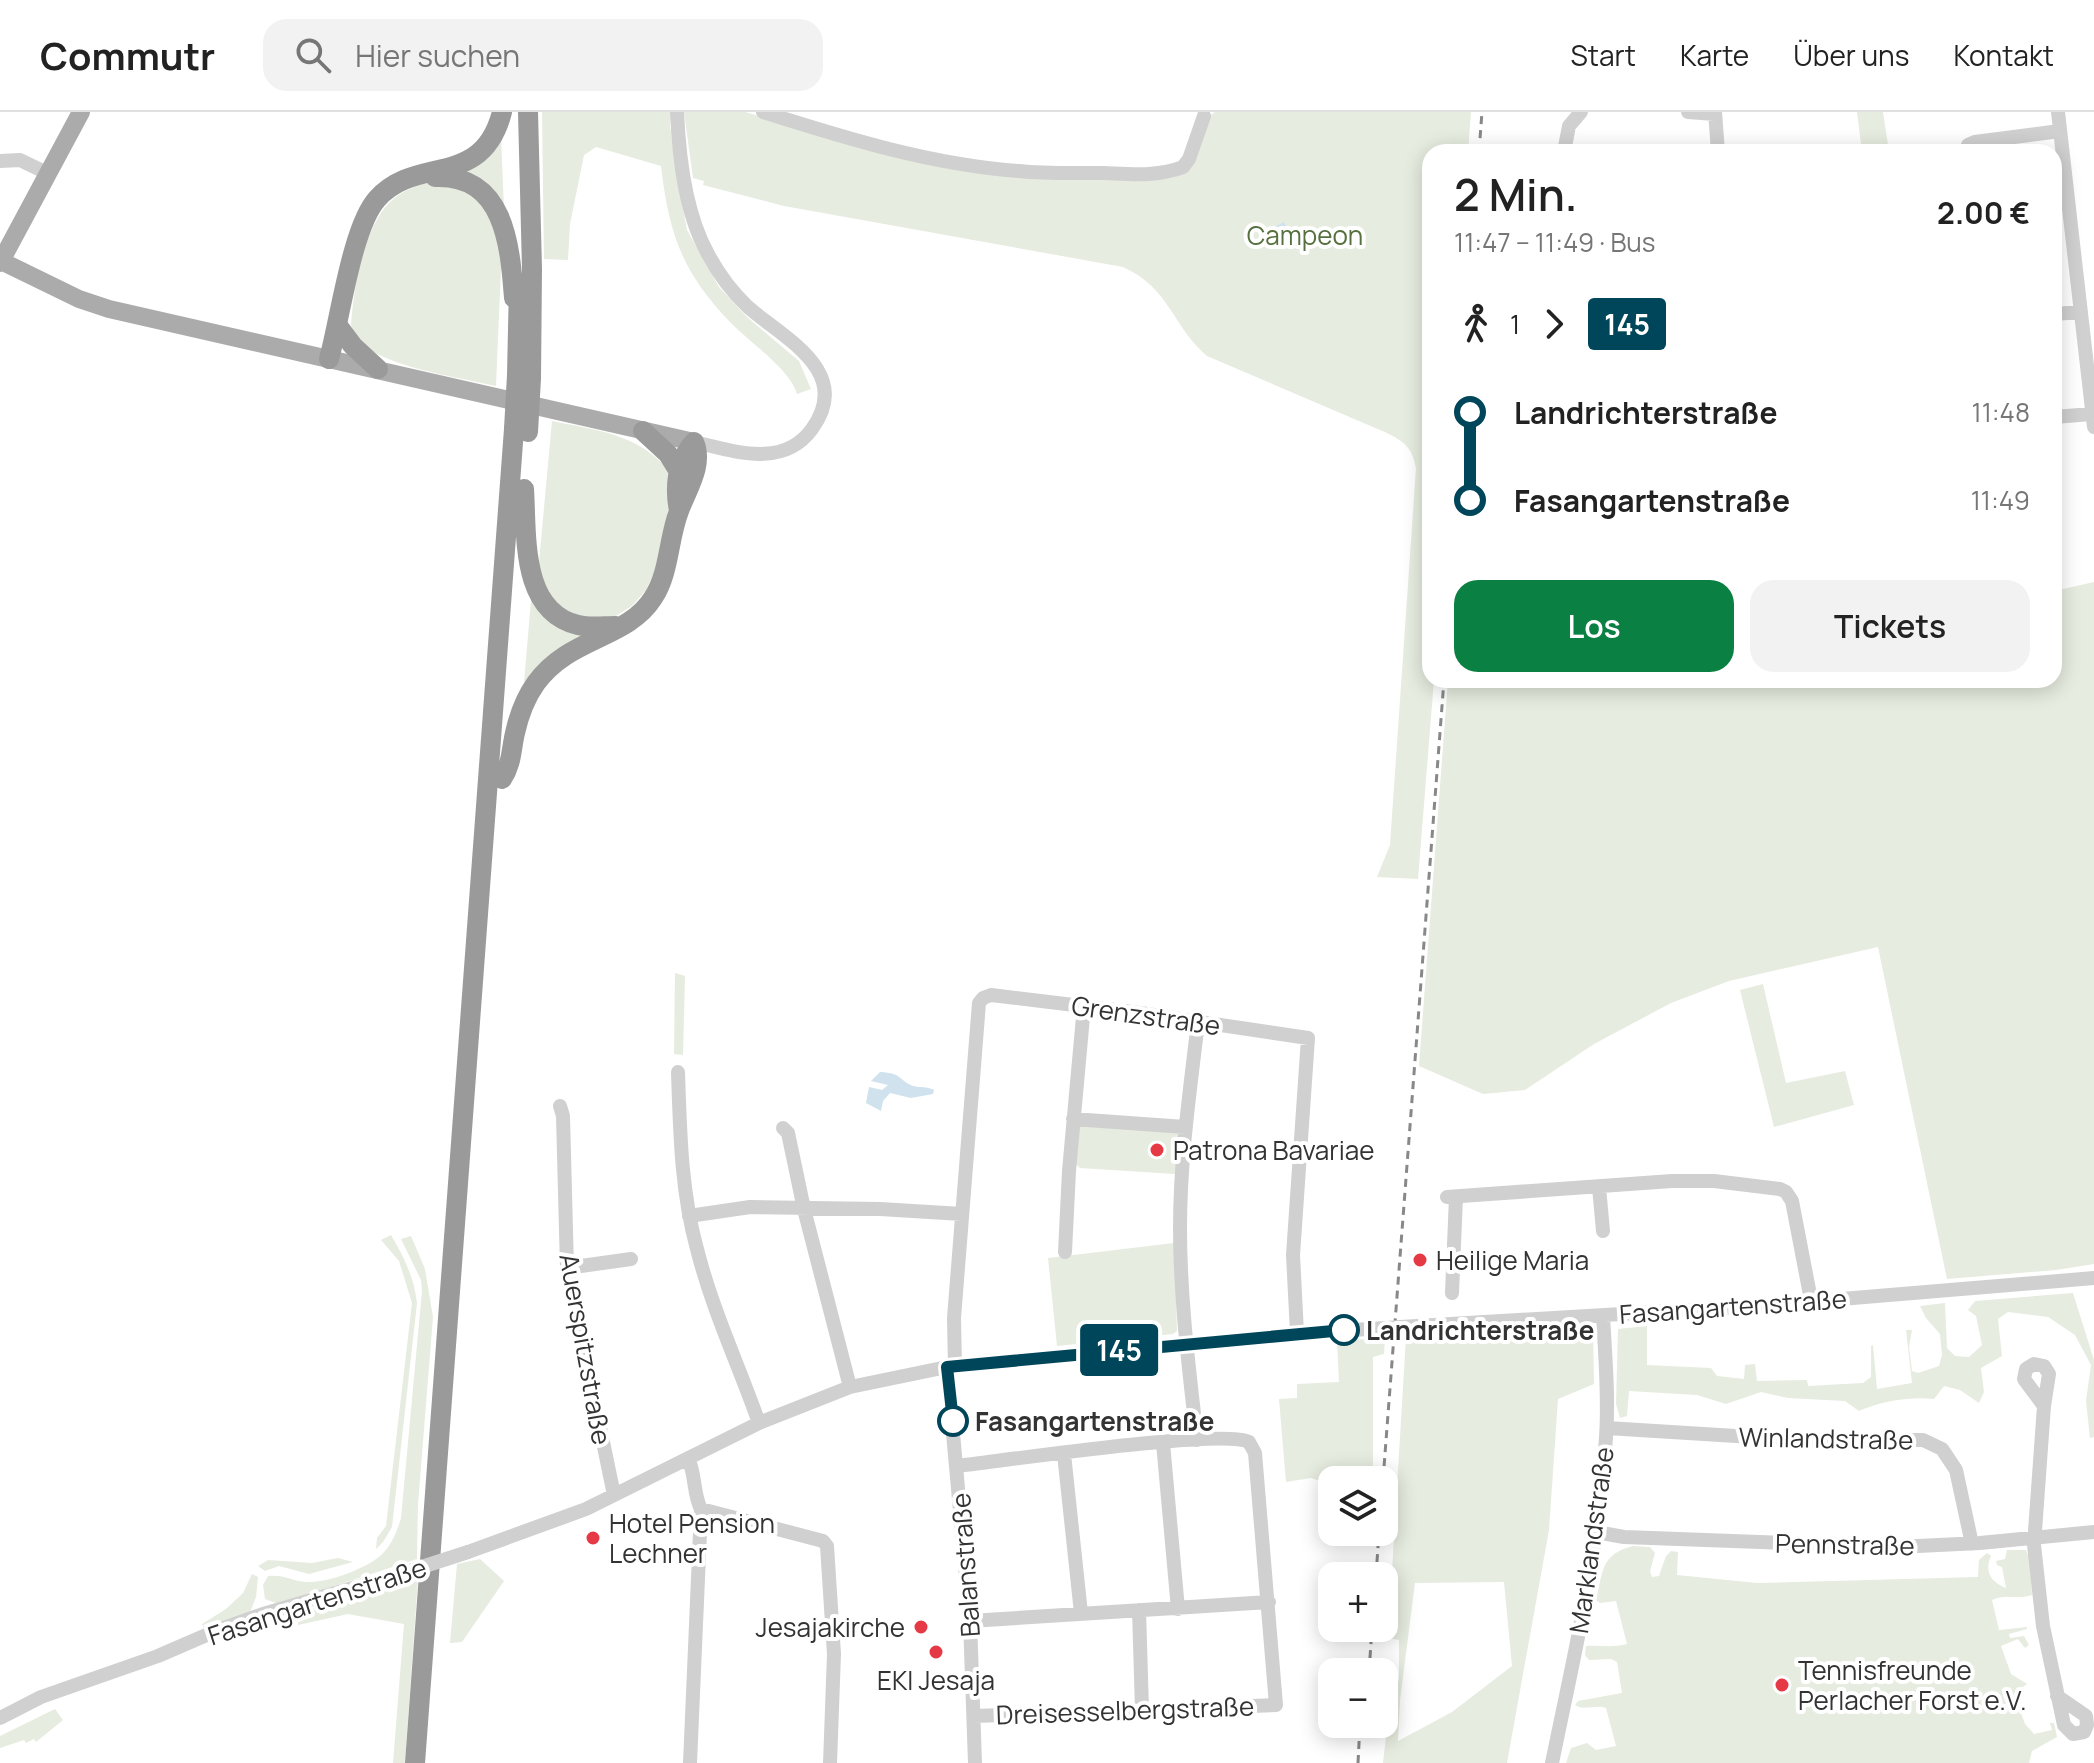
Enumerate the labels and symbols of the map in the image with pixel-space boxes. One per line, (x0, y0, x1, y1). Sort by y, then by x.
park label: Campeon (1247, 217, 1363, 253)
street label: Grenzstraße (1069, 987, 1223, 1043)
place label: Patrona Bavariae (1173, 1132, 1374, 1168)
marker: Patrona Bavariae (1148, 1141, 1166, 1159)
place label: Heilige Maria (1436, 1242, 1589, 1278)
street label: Auerspitzstraße (551, 1251, 621, 1447)
marker: Heilige Maria (1411, 1251, 1429, 1269)
street label: Fasangartenstraße (1618, 1280, 1848, 1332)
place label: Landrichterstraße (1366, 1312, 1594, 1348)
marker: Landrichterstraße (1329, 1315, 1359, 1345)
line badge: 145 (1073, 1324, 1165, 1376)
place label: Fasangartenstraße (975, 1403, 1214, 1439)
marker: Fasangartenstraße (938, 1406, 968, 1436)
street label: Winlandstraße (1738, 1418, 1914, 1458)
street label: Marklandstraße (1560, 1444, 1622, 1636)
street label: Balanstraße (942, 1492, 988, 1638)
place label: Hotel Pension Lechner (609, 1505, 775, 1571)
street label: Pennstraße (1775, 1525, 1915, 1563)
marker: Hotel Pension Lechner (584, 1529, 602, 1547)
street label: Fasangartenstraße (203, 1549, 431, 1653)
place label: Jesajakirche (756, 1609, 905, 1645)
marker: Jesajakirche (912, 1618, 930, 1636)
marker: EKI Jesaja (927, 1643, 945, 1661)
place label: Tennisfreunde Perlacher Forst e.V. (1798, 1652, 2027, 1718)
place label: EKI Jesaja (877, 1662, 995, 1698)
marker: Tennisfreunde Perlacher Forst e.V. (1773, 1676, 1791, 1694)
street label: Dreisesselbergstraße (995, 1688, 1255, 1732)

